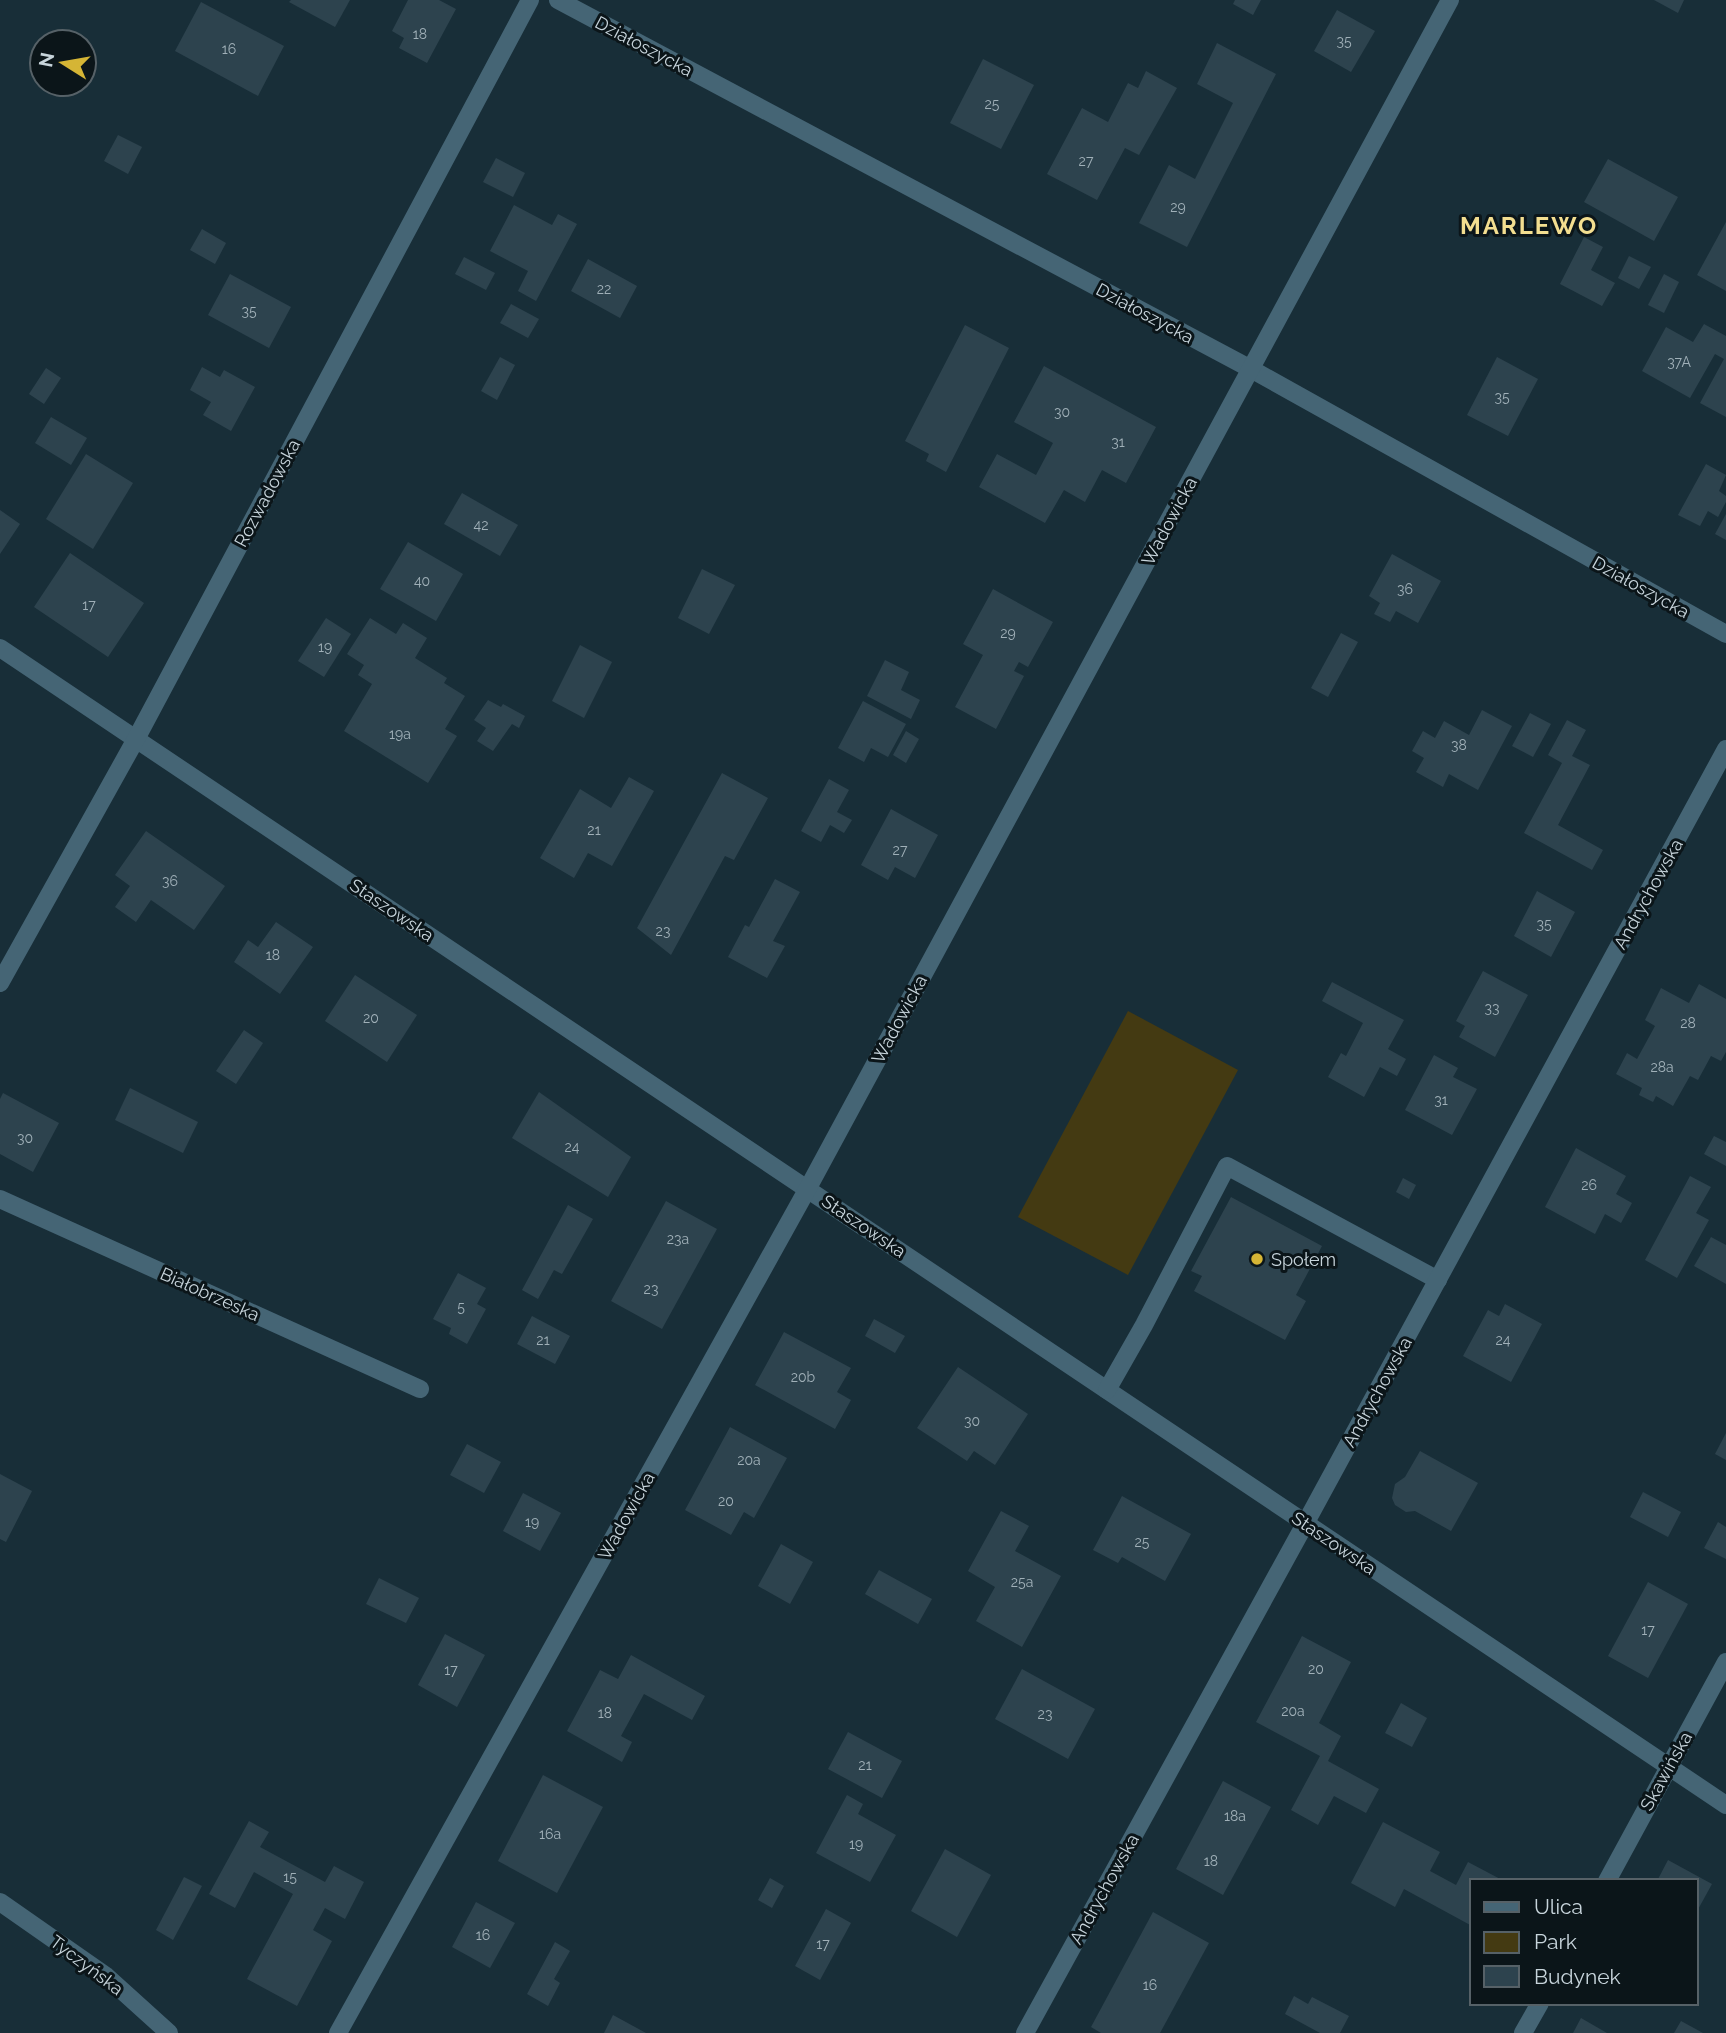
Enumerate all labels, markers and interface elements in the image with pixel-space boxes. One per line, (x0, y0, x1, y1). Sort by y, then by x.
street label: Działoszycka (592, 11, 696, 81)
house number: 18 (413, 26, 427, 42)
north arrow (28, 28, 98, 98)
house number: 35 (1336, 33, 1352, 49)
house number: 16 (222, 41, 236, 57)
text: N (34, 51, 58, 69)
house number: 25 (985, 96, 1000, 112)
house number: 27 (1079, 153, 1094, 169)
house number: 29 (1170, 199, 1186, 215)
district label: MARLEWO (1460, 211, 1598, 240)
street label: Działoszycka (1093, 278, 1197, 348)
house number: 22 (597, 281, 611, 297)
house number: 35 (241, 303, 257, 319)
house number: 37A (1667, 354, 1691, 370)
house number: 35 (1494, 389, 1510, 405)
house number: 30 (1054, 404, 1070, 420)
house number: 31 (1111, 434, 1125, 450)
street label: Rozwadowska (230, 436, 304, 550)
street label: Wadowicka (1137, 473, 1201, 569)
house number: 42 (474, 517, 488, 533)
street label: Działoszycka (1589, 552, 1693, 622)
house number: 40 (414, 573, 430, 589)
house number: 36 (1397, 581, 1413, 597)
house number: 17 (82, 597, 96, 613)
house number: 29 (1000, 625, 1016, 641)
house number: 19 (318, 639, 332, 655)
house number: 19a (389, 726, 411, 742)
house number: 38 (1451, 737, 1467, 753)
house number: 21 (587, 822, 601, 838)
street label: Andrychowska (1609, 835, 1687, 953)
house number: 27 (893, 842, 908, 858)
house number: 36 (162, 873, 178, 889)
street label: Staszowska (346, 874, 438, 946)
house number: 35 (1536, 916, 1552, 932)
house number: 23 (656, 923, 670, 939)
house number: 18 (266, 947, 280, 963)
street label: Wadowicka (867, 971, 931, 1067)
house number: 33 (1485, 1000, 1499, 1016)
house number: 20 (363, 1010, 379, 1026)
house number: 28 (1680, 1015, 1696, 1031)
house number: 28a (1650, 1059, 1674, 1075)
house number: 31 (1434, 1092, 1448, 1108)
house number: 30 (17, 1130, 33, 1146)
house number: 24 (565, 1139, 580, 1155)
house number: 26 (1581, 1177, 1597, 1193)
street label: Staszowska (818, 1190, 910, 1262)
house number: 23a (667, 1231, 689, 1247)
place label: Społem (1271, 1249, 1336, 1270)
marker: Społem (1249, 1251, 1265, 1267)
street label: Białobrzeska (157, 1263, 263, 1325)
house number: 23 (644, 1281, 658, 1297)
house number: 5 (457, 1299, 465, 1315)
house number: 21 (536, 1332, 550, 1348)
house number: 24 (1496, 1332, 1511, 1348)
street label: Andrychowska (1338, 1333, 1416, 1451)
house number: 20b (791, 1369, 816, 1385)
house number: 30 (964, 1413, 980, 1429)
house number: 20a (737, 1452, 761, 1468)
street label: Wadowicka (593, 1468, 659, 1564)
house number: 20 (718, 1493, 734, 1509)
street label: Staszowska (1288, 1507, 1380, 1579)
house number: 19 (525, 1514, 539, 1530)
house number: 25 (1135, 1534, 1150, 1550)
house number: 25a (1011, 1574, 1033, 1590)
house number: 17 (1641, 1622, 1655, 1638)
house number: 20 (1308, 1661, 1324, 1677)
house number: 17 (444, 1662, 458, 1678)
house number: 20a (1281, 1703, 1305, 1719)
house number: 18 (598, 1705, 612, 1721)
house number: 23 (1038, 1706, 1052, 1722)
street label: Skawińska (1636, 1728, 1696, 1814)
house number: 21 (858, 1757, 872, 1773)
house number: 18a (1224, 1808, 1246, 1824)
house number: 16a (539, 1826, 561, 1842)
street label: Andrychowska (1065, 1830, 1143, 1948)
house number: 19 (849, 1836, 863, 1852)
house number: 18 (1204, 1853, 1218, 1869)
house number: 15 (283, 1869, 297, 1885)
legend (1470, 1879, 1698, 2005)
text: Ulica (1534, 1894, 1583, 1919)
house number: 16 (476, 1927, 490, 1943)
text: Park (1534, 1929, 1577, 1954)
street label: Tyczyńska (46, 1931, 128, 1999)
house number: 17 (816, 1936, 830, 1952)
text: Budynek (1534, 1964, 1621, 1989)
house number: 16 (1143, 1977, 1157, 1993)

